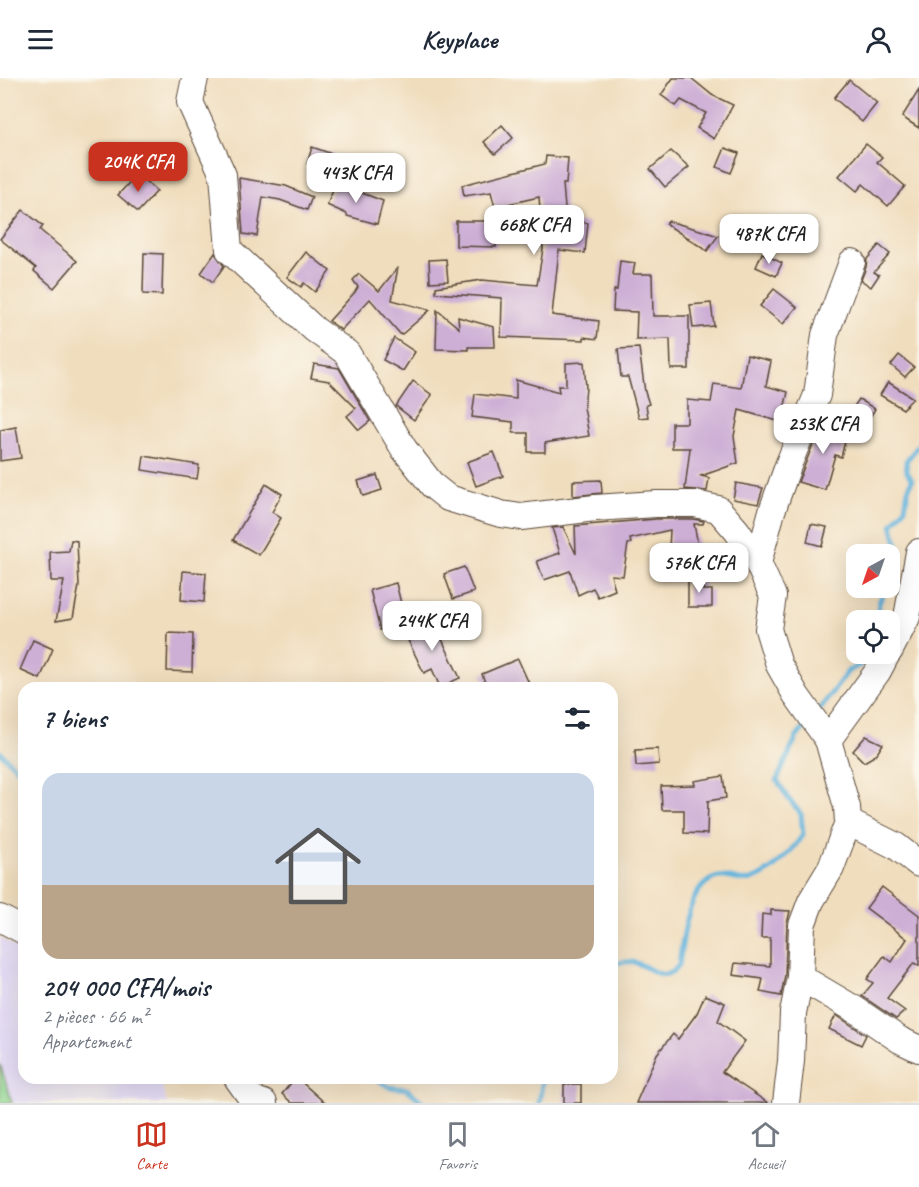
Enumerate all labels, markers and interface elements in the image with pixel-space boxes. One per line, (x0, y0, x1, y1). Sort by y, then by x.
text: Keyplace (422, 22, 497, 56)
icon: menu (24, 23, 57, 56)
icon: person (862, 23, 895, 56)
pin: 204K CFA (76, 142, 200, 193)
text: 204K CFA (103, 149, 173, 174)
pin: 443K CFA (294, 153, 418, 204)
text: 443K CFA (321, 160, 391, 185)
pin: 668K CFA (472, 205, 596, 256)
text: 668K CFA (498, 212, 570, 237)
pin: 487K CFA (707, 214, 831, 265)
text: 487K CFA (734, 221, 804, 246)
pin: 253K CFA (761, 404, 885, 455)
text: 253K CFA (788, 411, 858, 436)
pin: 576K CFA (637, 543, 761, 594)
north arrow (846, 544, 900, 598)
map controls (846, 544, 900, 664)
text: 576K CFA (664, 550, 734, 575)
pin: 244K CFA (370, 601, 494, 652)
text: 244K CFA (397, 608, 467, 633)
button: locate (846, 610, 900, 664)
text: 7 biens (42, 702, 106, 735)
icon: filters (561, 702, 594, 735)
icon: home (264, 812, 372, 920)
text: 204 000 CFA/mois (42, 971, 210, 1004)
text: 2 pièces · 66 m² (42, 1004, 148, 1029)
text: Appartement (42, 1029, 131, 1054)
tab: Carte (135, 1118, 168, 1174)
tab: Favoris (439, 1118, 477, 1174)
tab: Accueil (748, 1118, 784, 1174)

